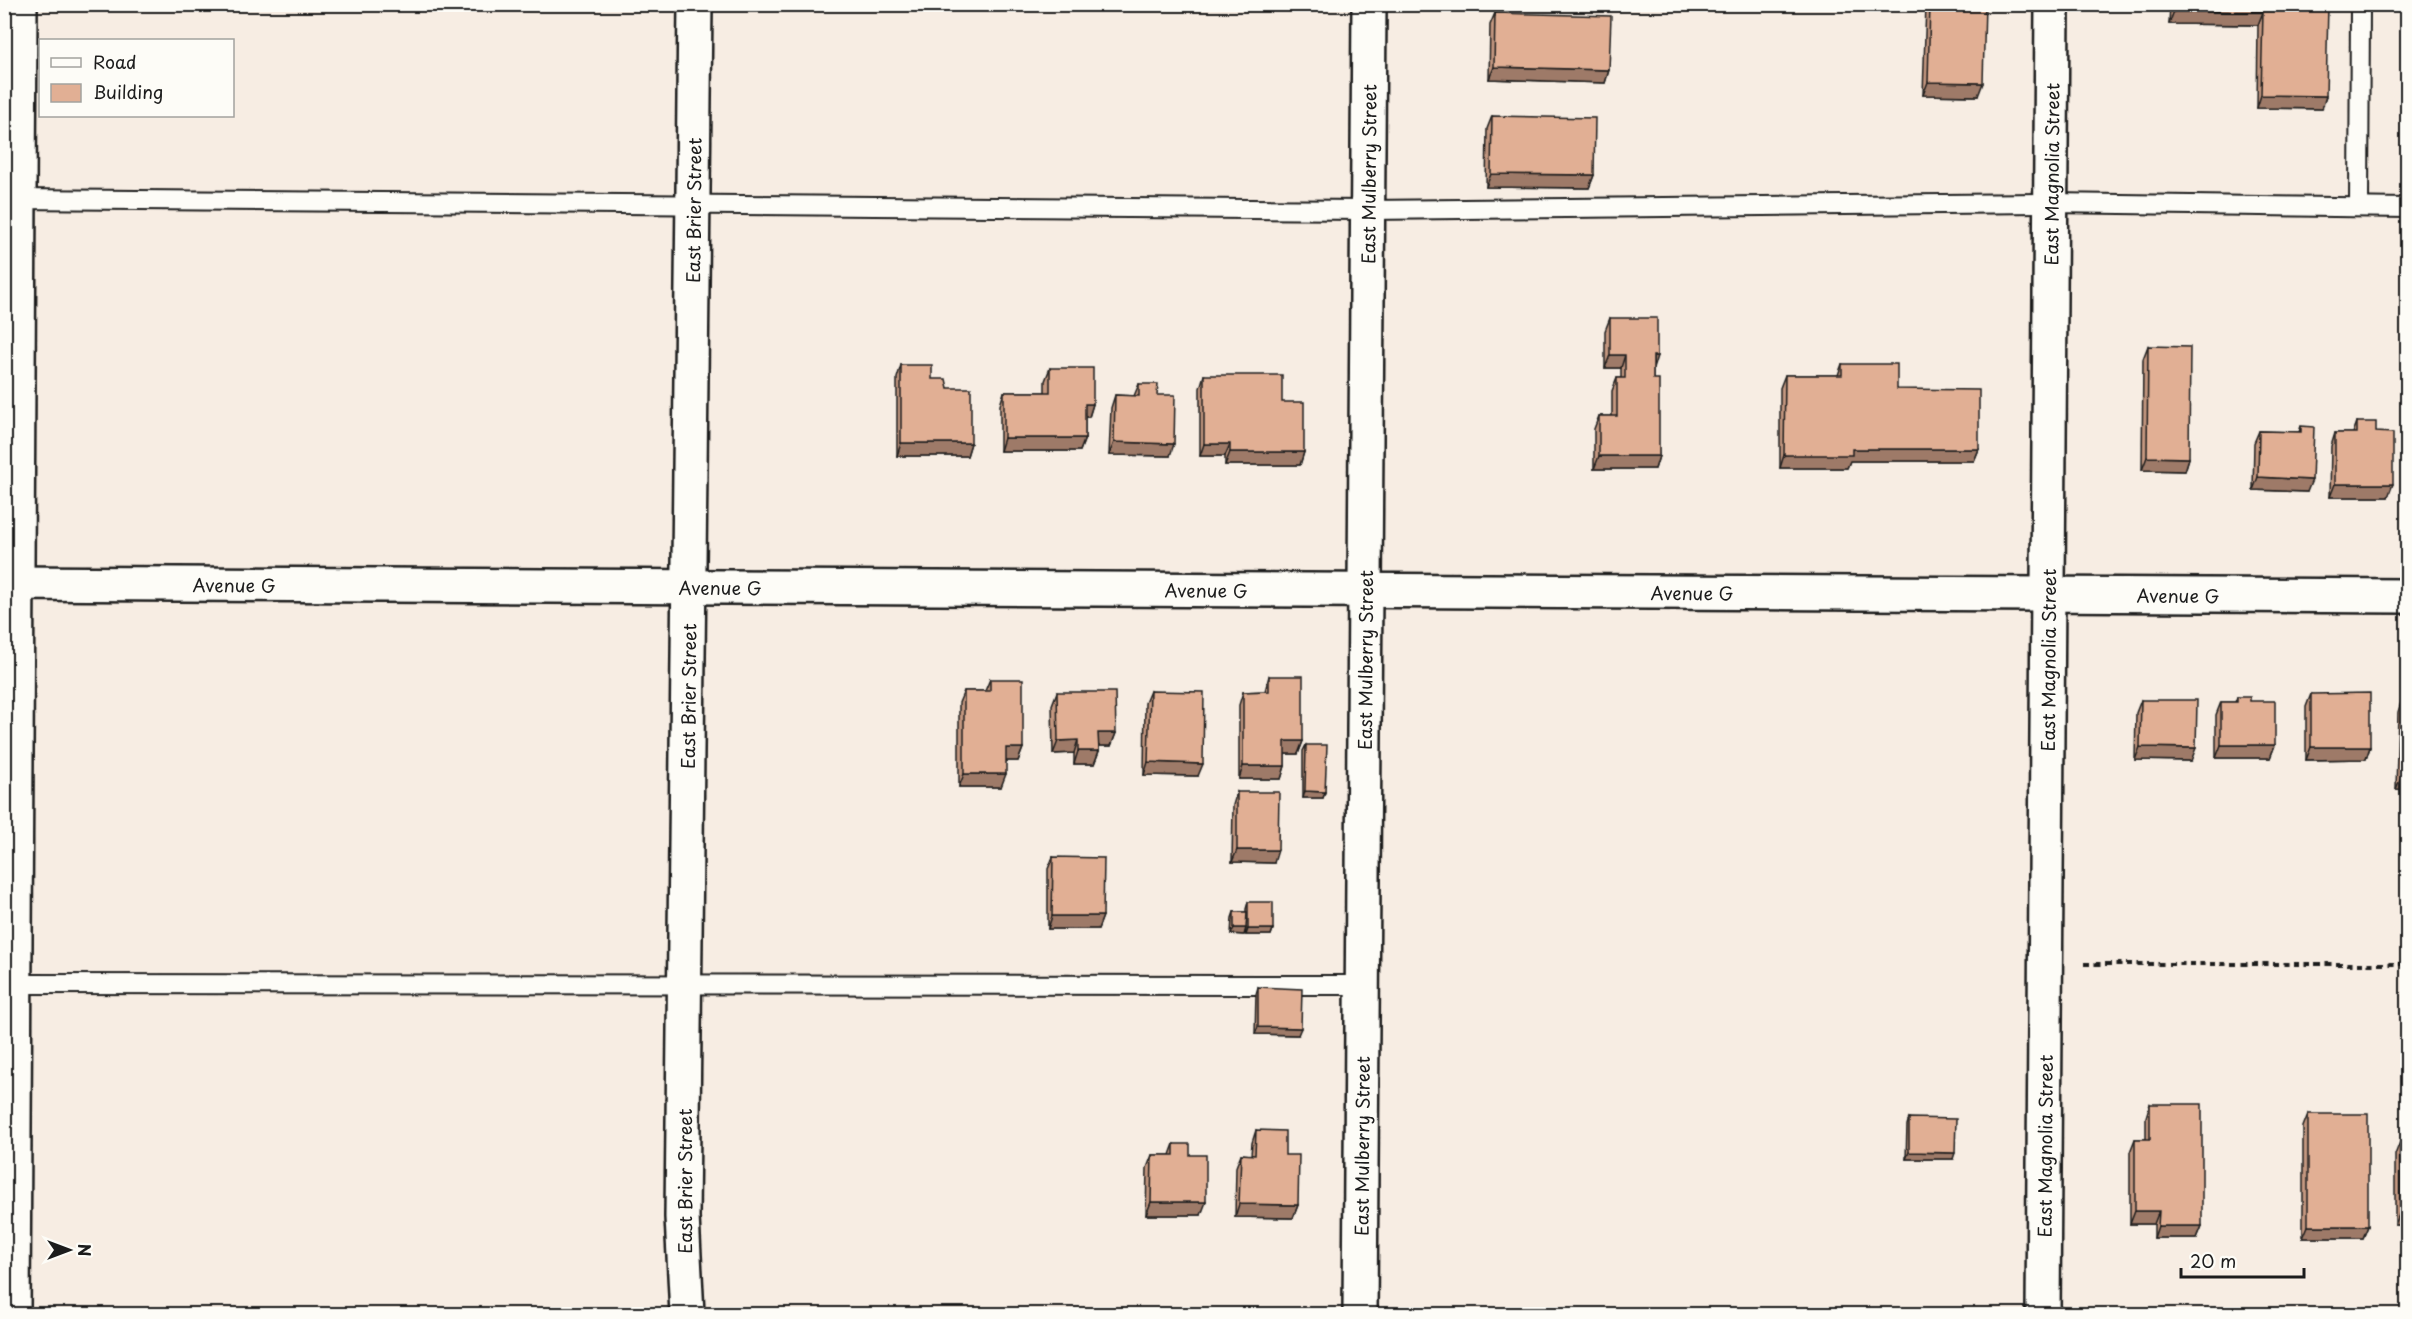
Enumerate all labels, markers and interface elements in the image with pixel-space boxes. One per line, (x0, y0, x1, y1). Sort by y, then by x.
legend (39, 39, 234, 117)
text: Road (93, 48, 137, 75)
text: Building (93, 78, 163, 105)
street label: East Magnolia Street (2037, 83, 2065, 265)
street label: East Mulberry Street (1354, 84, 1382, 264)
street label: East Brier Street (679, 137, 707, 283)
street label: East Magnolia Street (2033, 569, 2062, 751)
street label: East Mulberry Street (1350, 570, 1379, 750)
street label: Avenue G (192, 571, 276, 598)
street label: Avenue G (678, 573, 762, 601)
street label: Avenue G (1164, 576, 1248, 603)
street label: Avenue G (1650, 578, 1734, 606)
street label: Avenue G (2136, 581, 2220, 608)
street label: East Brier Street (673, 623, 702, 769)
street label: East Magnolia Street (2030, 1055, 2058, 1237)
street label: East Mulberry Street (1347, 1056, 1375, 1236)
street label: East Brier Street (671, 1108, 698, 1254)
north arrow (39, 1220, 99, 1280)
scale bar (2181, 1241, 2304, 1279)
text: N (73, 1244, 97, 1256)
text: 20 m (2190, 1247, 2236, 1274)

